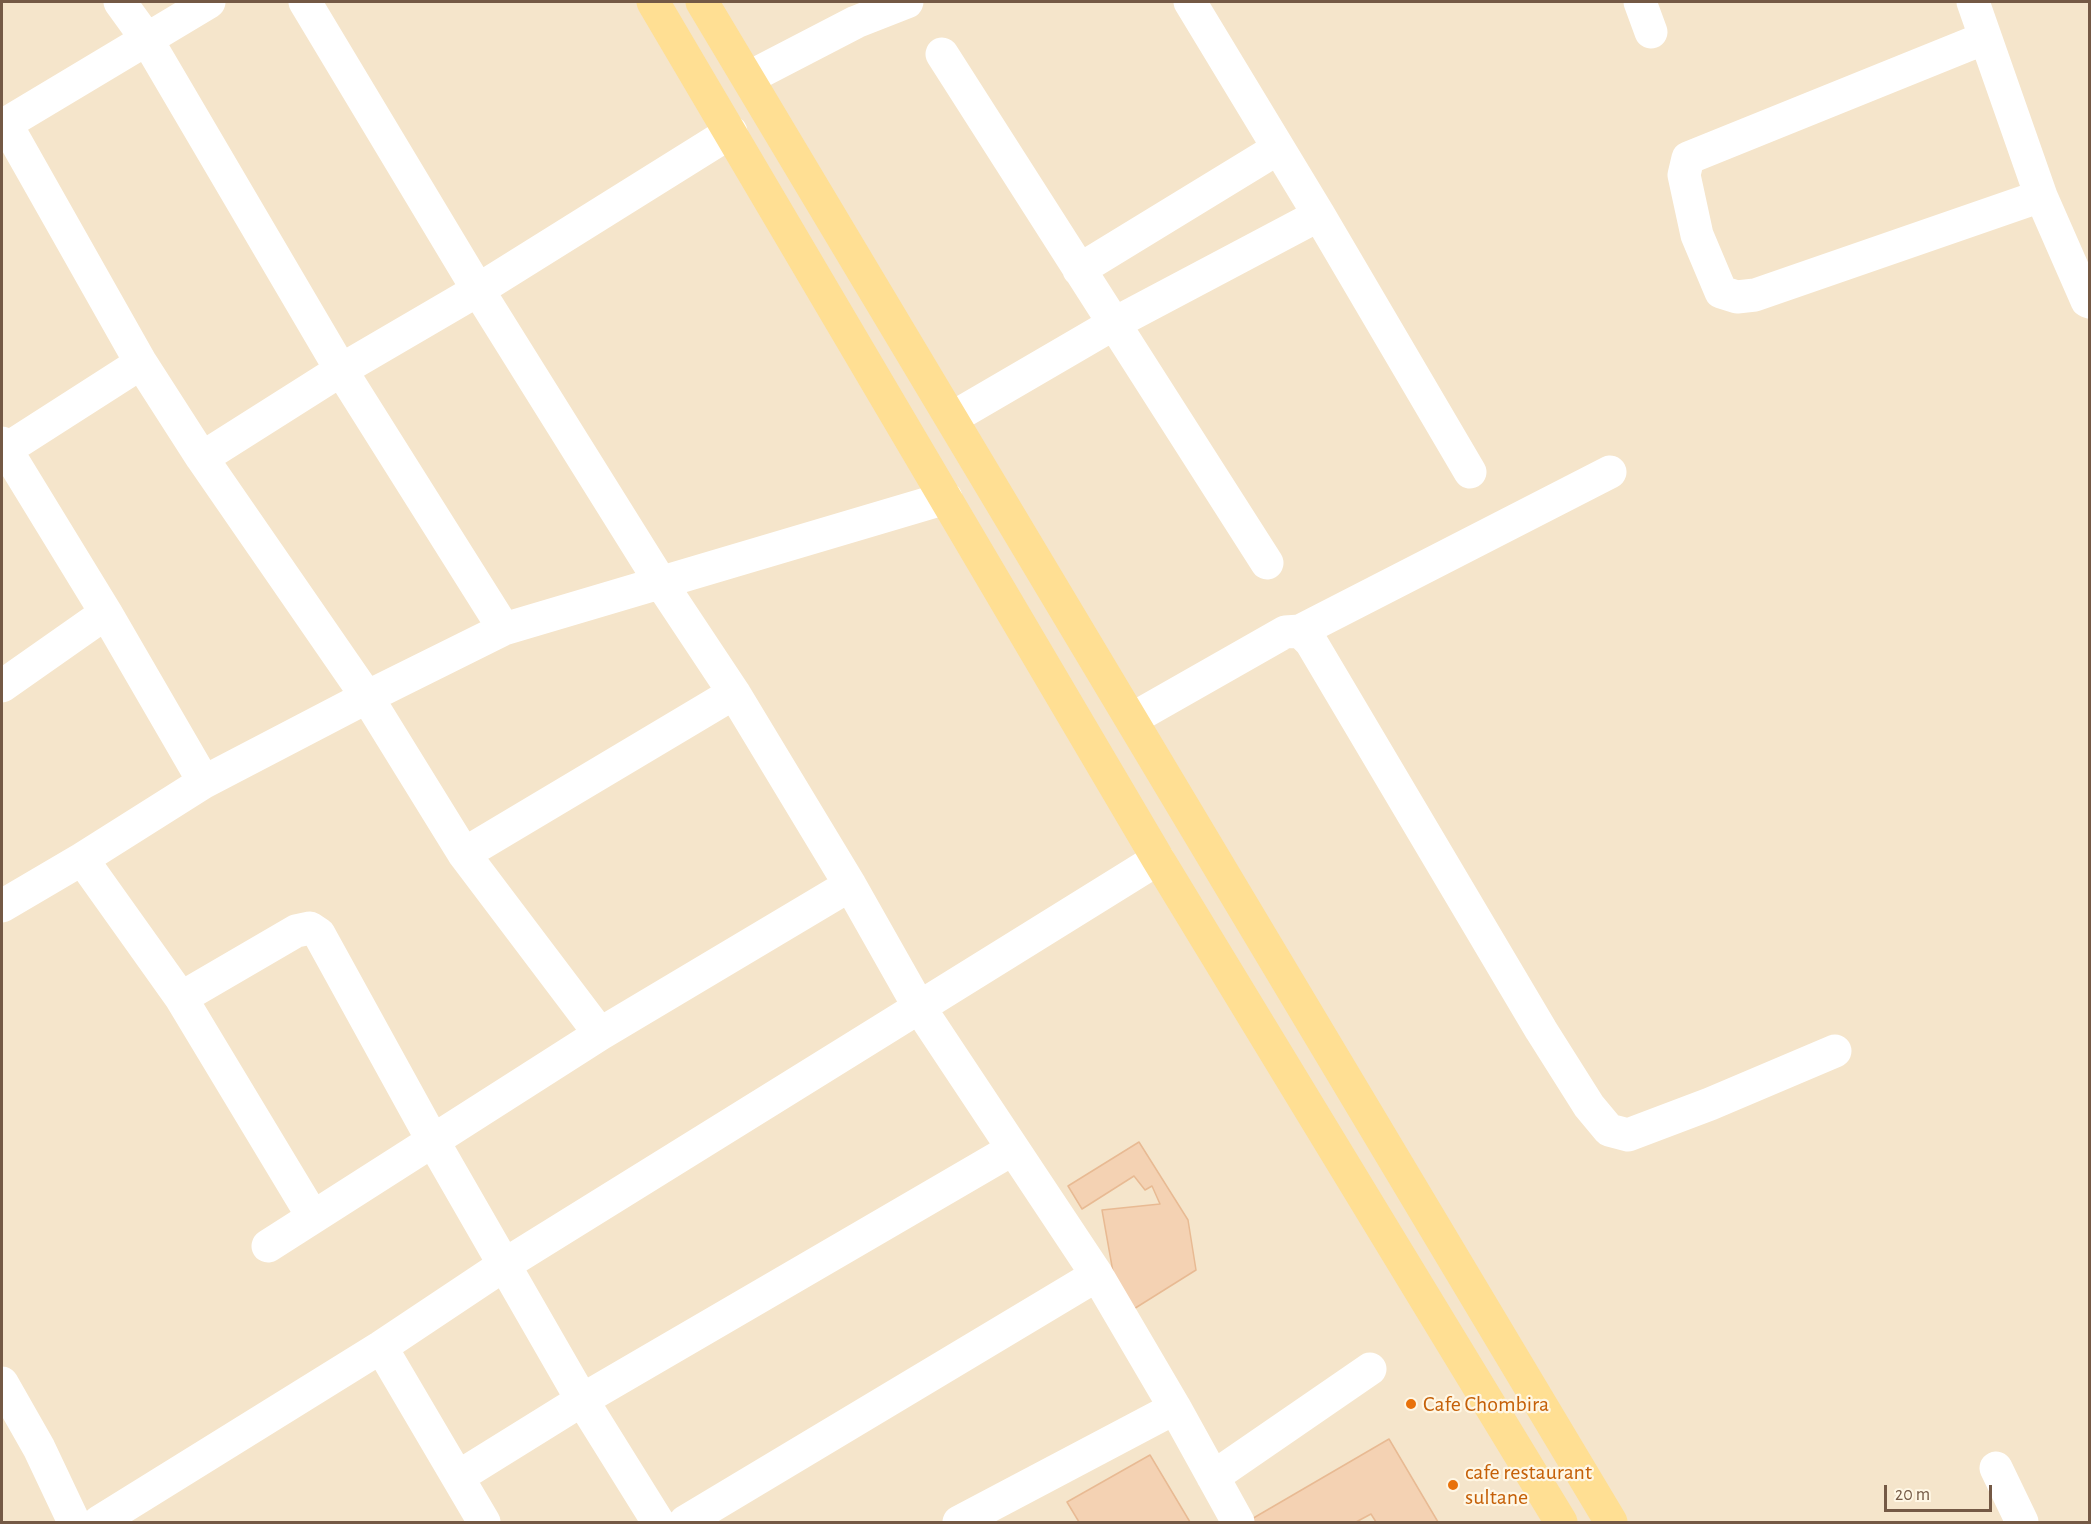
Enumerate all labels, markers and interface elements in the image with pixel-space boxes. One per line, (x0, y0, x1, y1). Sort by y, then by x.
place label: Cafe Chombira (1423, 1391, 1549, 1417)
marker: Cafe Chombira (1404, 1397, 1418, 1411)
place label: cafe restaurant sultane (1465, 1459, 1592, 1510)
scale bar (1887, 1473, 1995, 1511)
marker: cafe restaurant sultane (1446, 1478, 1460, 1492)
text: 20 m (1895, 1486, 1930, 1504)

